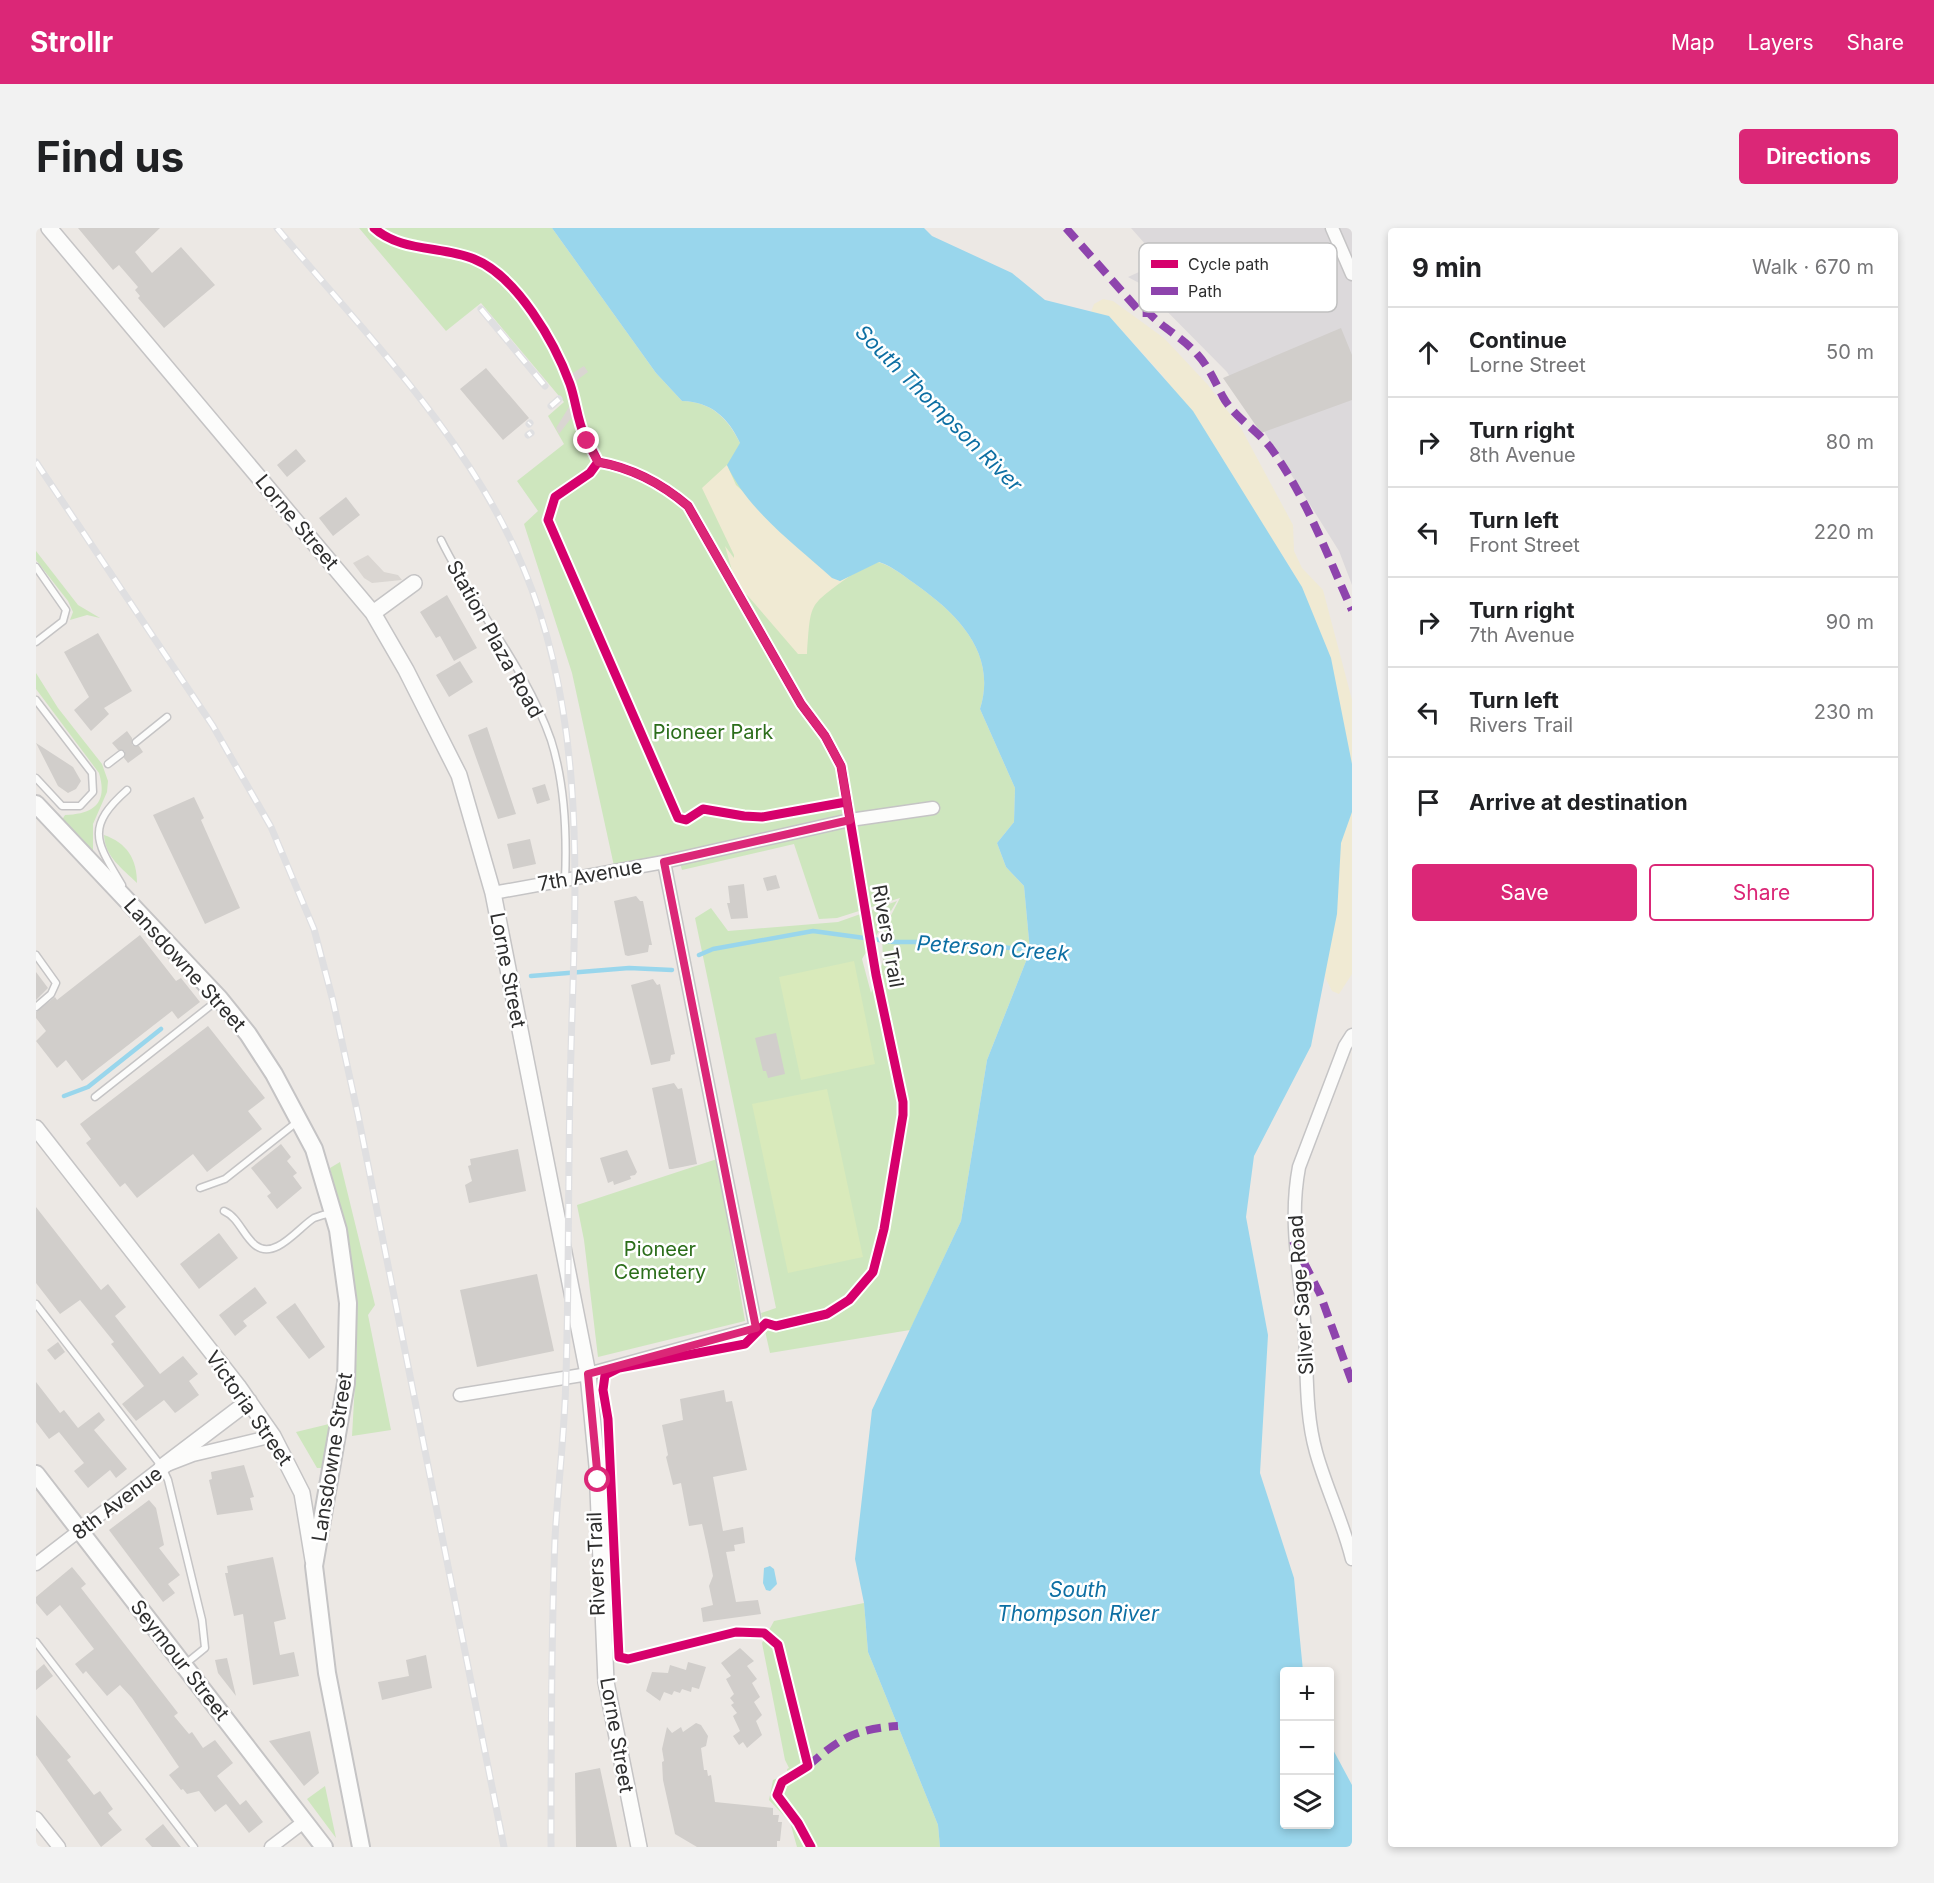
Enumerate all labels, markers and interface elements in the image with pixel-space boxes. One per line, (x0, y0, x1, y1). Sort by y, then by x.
text: Strollr (30, 25, 113, 59)
text: Map (1671, 30, 1715, 55)
text: Layers (1748, 30, 1814, 55)
text: Share (1847, 30, 1904, 55)
button: Directions (1739, 129, 1898, 184)
text: Find us (36, 131, 184, 182)
legend (1139, 243, 1337, 312)
text: 9 min (1412, 252, 1482, 283)
text: Cycle path (1188, 254, 1269, 274)
text: Walk · 670 m (1752, 255, 1874, 279)
text: Path (1188, 281, 1222, 301)
water label: South Thompson River (850, 319, 1028, 497)
text: Continue (1469, 327, 1567, 353)
icon: ahead (1412, 336, 1445, 369)
text: 50 m (1826, 340, 1874, 364)
text: Lorne Street (1469, 353, 1586, 377)
text: Turn right (1469, 417, 1575, 443)
icon: right (1412, 426, 1445, 459)
route end (573, 427, 599, 453)
text: 80 m (1826, 430, 1874, 454)
text: 8th Avenue (1469, 443, 1576, 467)
street label: Lorne Street (250, 470, 344, 575)
text: Turn left (1469, 507, 1559, 533)
icon: left (1412, 516, 1445, 549)
text: 220 m (1814, 520, 1874, 544)
text: Front Street (1469, 533, 1580, 557)
street label: Station Plaza Road (442, 556, 548, 722)
text: Turn right (1469, 597, 1575, 623)
icon: right (1412, 606, 1445, 639)
text: 90 m (1826, 610, 1874, 634)
text: 7th Avenue (1469, 623, 1575, 647)
text: Turn left (1469, 687, 1559, 713)
icon: left (1412, 696, 1445, 729)
text: 230 m (1814, 700, 1874, 724)
text: Rivers Trail (1469, 713, 1573, 737)
park label: Pioneer Park (653, 720, 773, 744)
icon: arrive (1412, 786, 1445, 819)
text: Arrive at destination (1469, 789, 1688, 815)
street label: 7th Avenue (536, 854, 644, 896)
button: Save (1412, 864, 1637, 921)
button: Share (1649, 864, 1874, 921)
street label: Rivers Trail (867, 883, 909, 989)
street label: Lansdowne Street (119, 894, 251, 1037)
street label: Lorne Street (485, 910, 531, 1030)
water label: Peterson Creek (916, 930, 1070, 966)
street label: Silver Sage Road (1283, 1214, 1319, 1376)
park label: Pioneer Cemetery (614, 1237, 706, 1284)
street label: Victoria Street (201, 1346, 298, 1470)
street label: Lansdowne Street (307, 1370, 357, 1543)
street label: 8th Avenue (67, 1461, 167, 1545)
route start (584, 1466, 610, 1492)
street label: Rivers Trail (582, 1512, 610, 1616)
water label: South Thompson River (997, 1577, 1160, 1626)
street label: Seymour Street (126, 1595, 235, 1725)
map controls (1280, 1667, 1334, 1829)
button: + (1280, 1667, 1334, 1721)
street label: Lorne Street (595, 1675, 639, 1795)
button: − (1280, 1721, 1334, 1775)
button: layers (1280, 1775, 1334, 1829)

